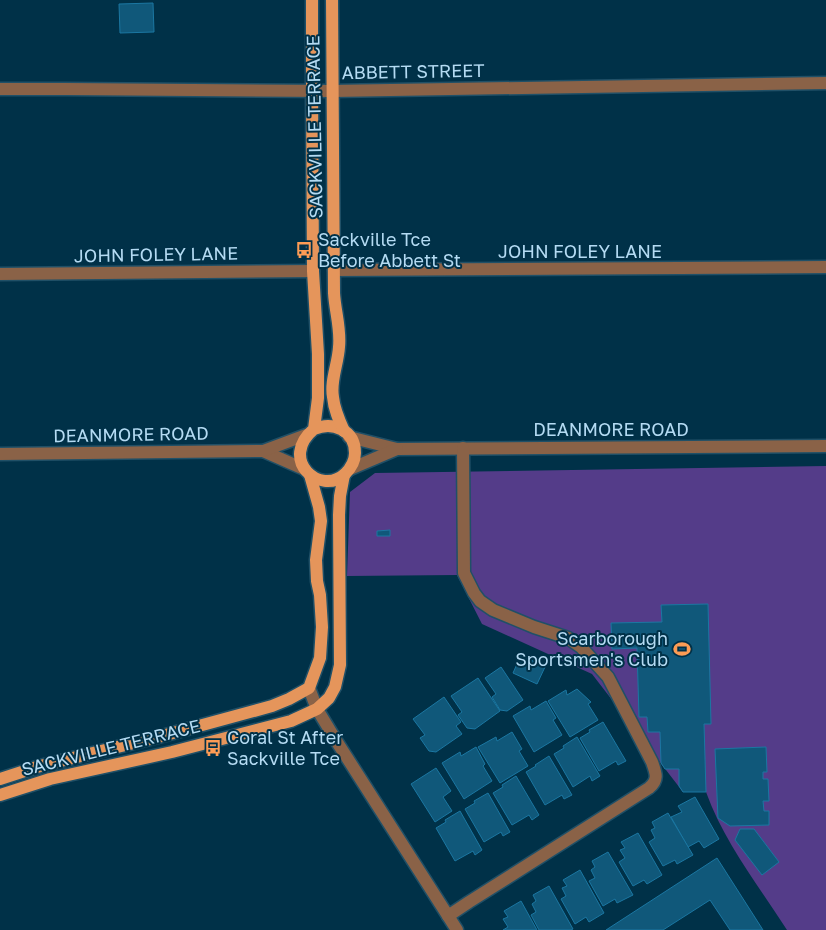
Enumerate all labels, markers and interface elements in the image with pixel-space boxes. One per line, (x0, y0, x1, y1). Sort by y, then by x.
street label: SACKVILLE TERRACE (301, 35, 327, 219)
street label: ABBETT STREET (341, 59, 485, 83)
place label: Sackville Tce Before Abbett St (318, 228, 461, 271)
bus stop icon: Sackville Tce Before Abbett St (294, 240, 314, 260)
street label: JOHN FOLEY LANE (498, 240, 662, 262)
street label: JOHN FOLEY LANE (74, 242, 238, 266)
street label: DEANMORE ROAD (533, 418, 689, 440)
street label: DEANMORE ROAD (53, 422, 209, 446)
place label: Scarborough Sportsmen's Club (515, 627, 668, 670)
sports icon: Scarborough Sportsmen's Club (672, 639, 692, 659)
street label: SACKVILLE TERRACE (19, 714, 202, 780)
place label: Coral St After Sackville Tce (227, 726, 343, 769)
bus stop icon: Coral St After Sackville Tce (203, 738, 223, 758)

